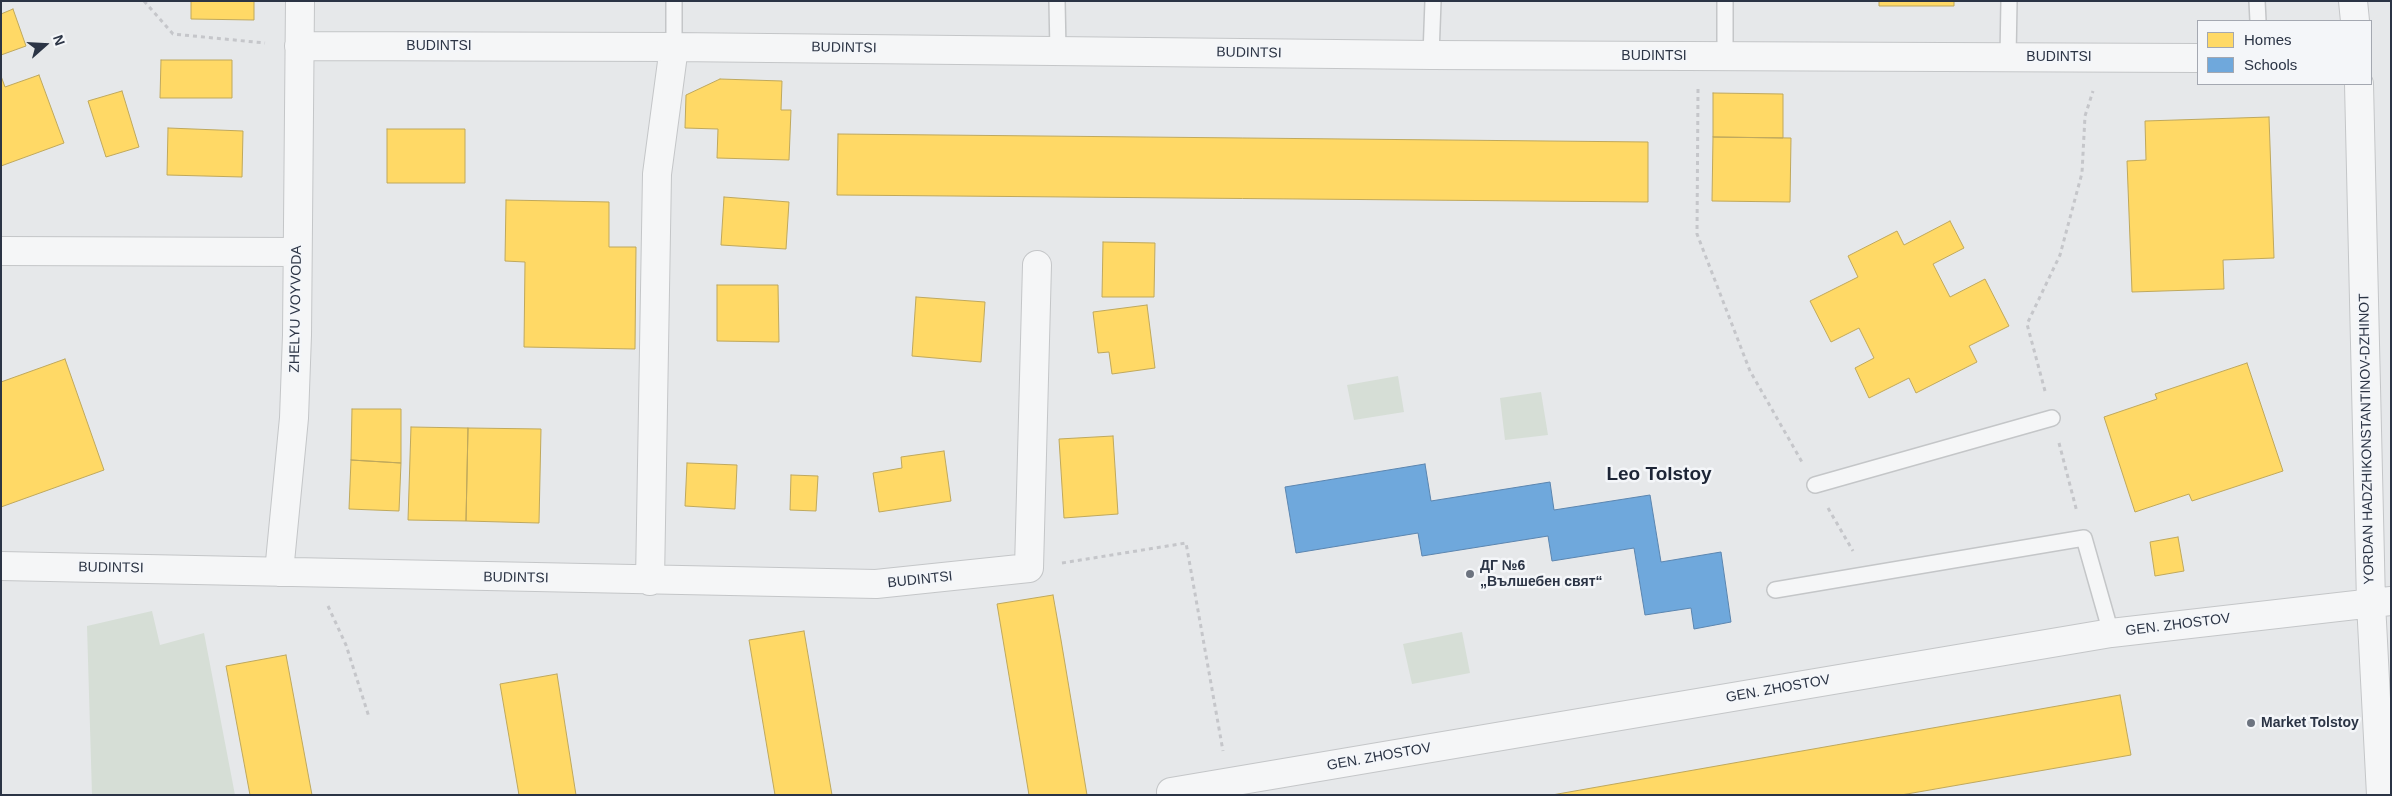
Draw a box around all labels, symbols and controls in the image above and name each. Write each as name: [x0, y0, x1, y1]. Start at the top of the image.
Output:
north arrow: [20, 20, 70, 70]
legend: [2197, 20, 2372, 85]
text: Homes: [2244, 31, 2292, 48]
text: N: [50, 33, 68, 48]
street label: BUDINTSI: [406, 38, 472, 54]
street label: BUDINTSI: [811, 39, 877, 57]
street label: BUDINTSI: [1216, 44, 1282, 62]
street label: BUDINTSI: [1621, 48, 1687, 64]
street label: BUDINTSI: [2026, 49, 2092, 65]
text: Schools: [2244, 56, 2297, 73]
street label: ZHELYU VOYVODA: [286, 245, 306, 373]
street label: YORDAN HADZHIKONSTANTINOV-DZHINOT: [2356, 293, 2378, 585]
district label: Leo Tolstoy: [1606, 464, 1712, 486]
place label: ДГ №6 „Вълшебен свят“: [1480, 558, 1602, 590]
street label: BUDINTSI: [78, 559, 144, 577]
street label: BUDINTSI: [887, 568, 953, 592]
marker: ДГ №6 „Вълшебен свят“: [1464, 568, 1476, 580]
street label: BUDINTSI: [483, 569, 549, 587]
street label: GEN. ZHOSTOV: [2125, 610, 2231, 640]
street label: GEN. ZHOSTOV: [1725, 672, 1831, 706]
place label: Market Tolstoy: [2261, 715, 2359, 731]
marker: Market Tolstoy: [2245, 717, 2257, 729]
street label: GEN. ZHOSTOV: [1326, 740, 1432, 774]

